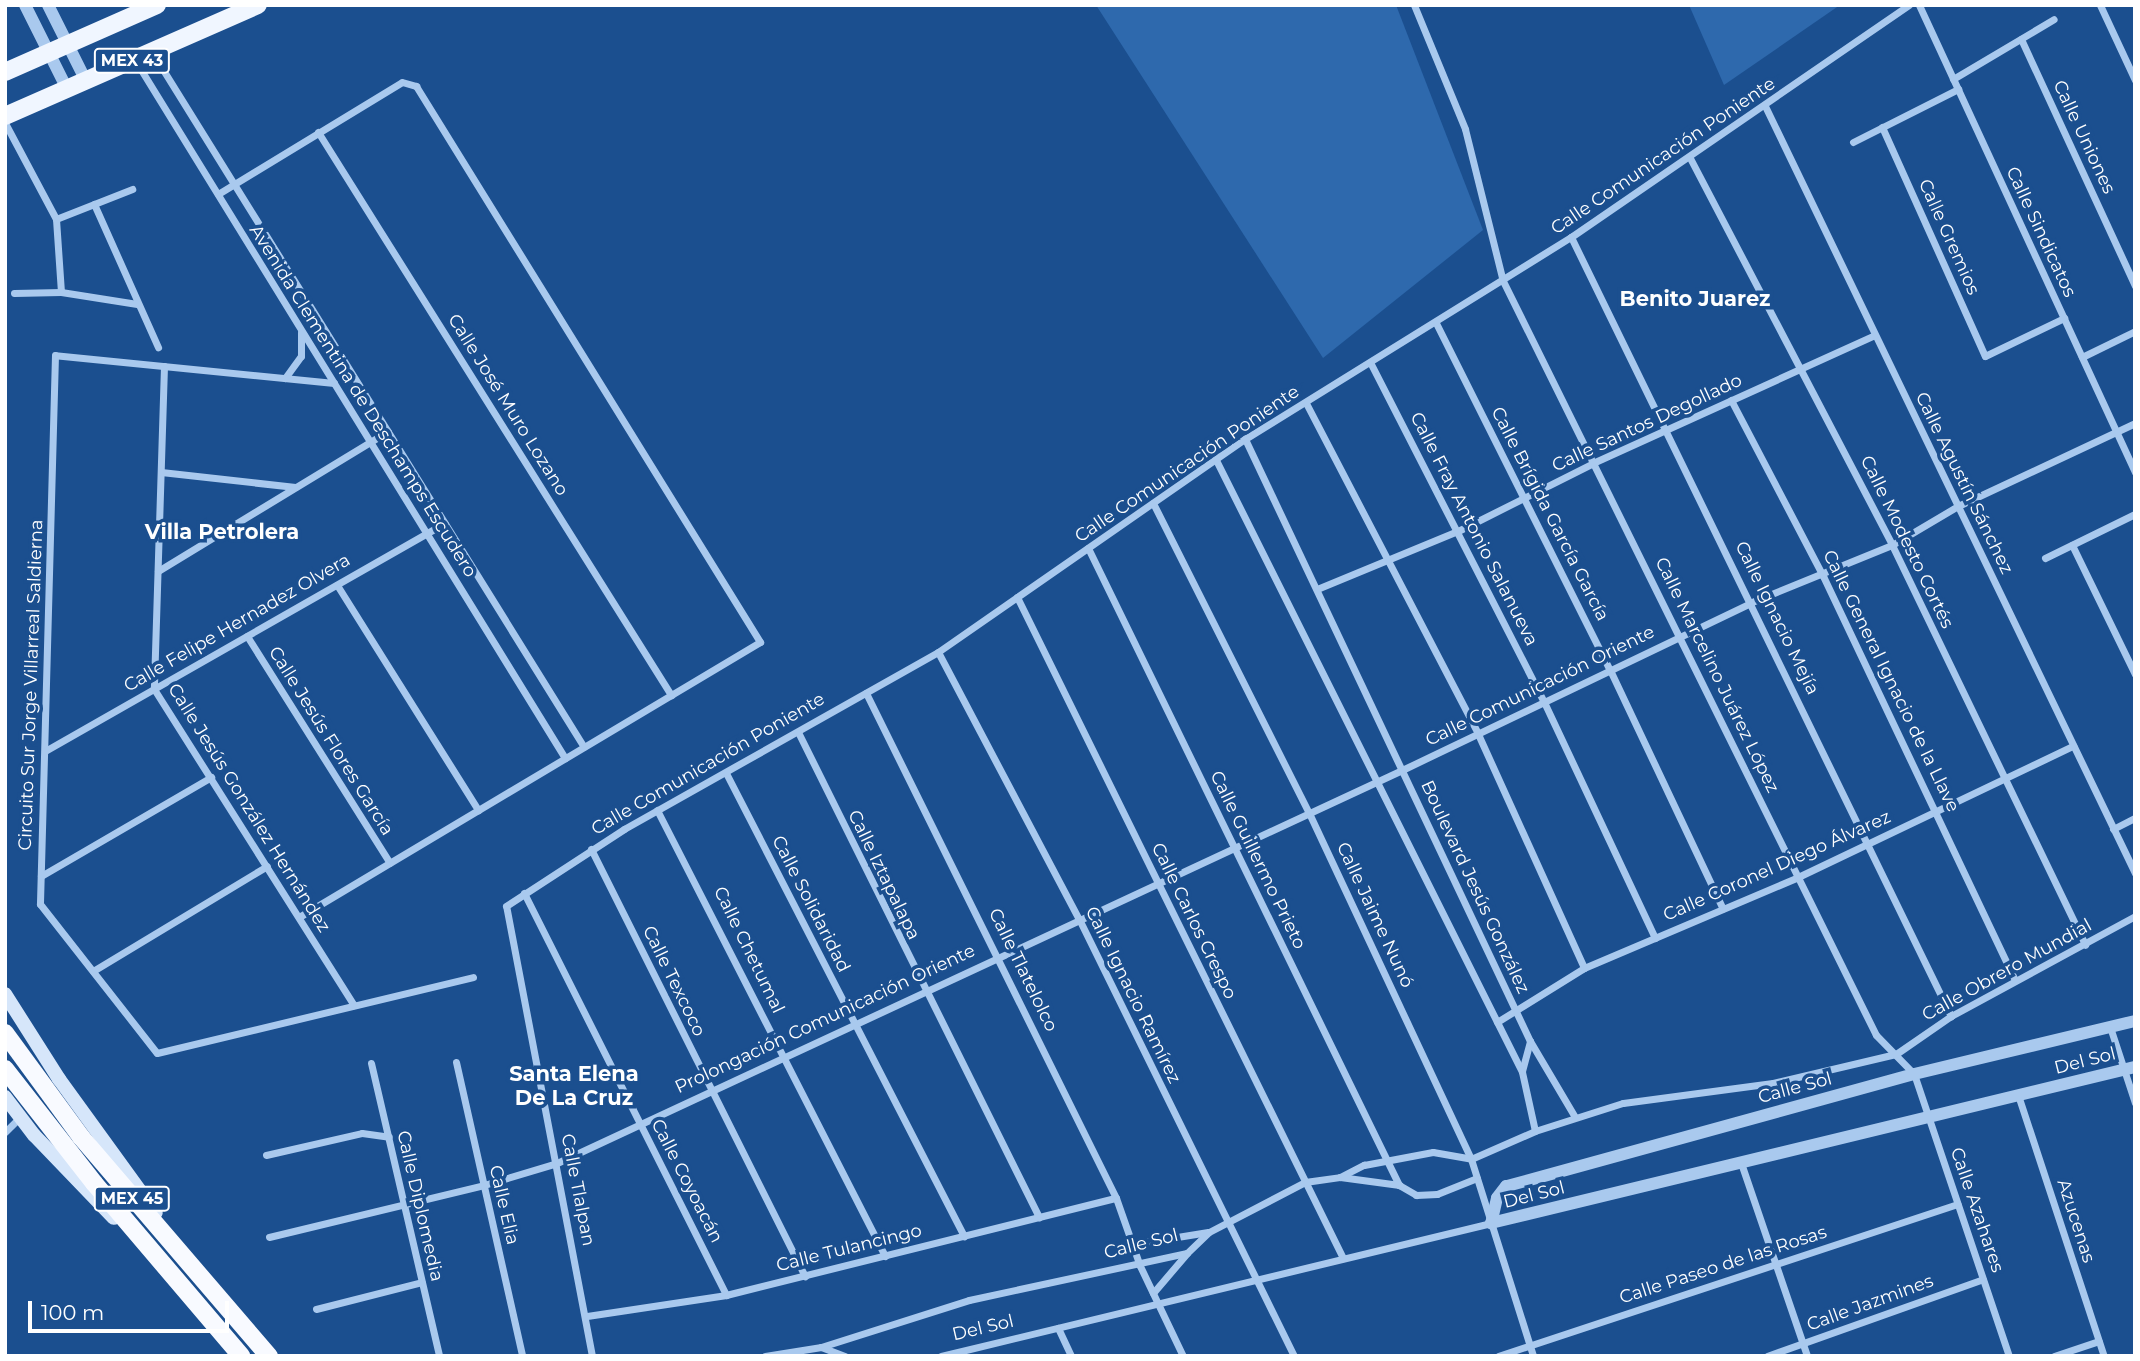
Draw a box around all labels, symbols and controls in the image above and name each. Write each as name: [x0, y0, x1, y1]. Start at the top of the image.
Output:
road number: MEX 43: [94, 48, 170, 74]
street label: Calle Comunicación Poniente: [1547, 73, 1779, 239]
street label: Calle Uniones: [2048, 77, 2120, 197]
street label: Calle Sindicatos: [2001, 163, 2081, 301]
street label: Calle Gremios: [1914, 176, 1984, 298]
street label: Avenida Clementina de Deschamps Escudero: [245, 221, 481, 581]
district label: Benito Juarez: [1620, 286, 1770, 312]
street label: Calle José Muro Lozano: [443, 310, 573, 500]
street label: Calle Santos Degollado: [1549, 369, 1745, 477]
street label: Calle Comunicación Poniente: [1071, 381, 1303, 547]
street label: Calle Agustín Sánchez: [1911, 389, 2017, 577]
street label: Calle Brígida García García: [1486, 403, 1614, 625]
street label: Calle Fray Antonio Salanueva: [1405, 409, 1543, 649]
street label: Calle Modesto Cortés: [1856, 452, 1958, 632]
street label: Circuito Sur Jorge Villarreal Saldierna: [14, 519, 48, 851]
district label: Villa Petrolera: [145, 519, 299, 545]
street label: Calle Ignacio Mejía: [1730, 538, 1824, 698]
street label: Calle General Ignacio de la Llave: [1818, 547, 1964, 815]
street label: Calle Felipe Hernadez Olvera: [120, 549, 354, 697]
street label: Calle Marcelino Juárez López: [1650, 554, 1784, 796]
street label: Calle Comunicación Oriente: [1422, 621, 1658, 751]
street label: Calle Jesús Flores García: [264, 643, 398, 839]
street label: Calle Jesús González Hernández: [163, 680, 335, 936]
street label: Calle Comunicación Poniente: [587, 688, 829, 840]
street label: Calle Guillermo Prieto: [1205, 767, 1311, 953]
street label: Boulevard Jesús González: [1416, 777, 1534, 997]
street label: Calle Coronel Diego Álvarez: [1660, 806, 1894, 926]
street label: Calle Iztapalapa: [843, 807, 925, 943]
street label: Calle Solidaridad: [767, 832, 855, 976]
street label: Calle Carlos Crespo: [1147, 839, 1241, 1003]
street label: Calle Jaime Nunó: [1332, 839, 1418, 991]
street label: Calle Chetumal: [709, 883, 789, 1017]
street label: Calle Ignacio Ramírez: [1081, 903, 1185, 1087]
street label: Calle Tlatelolco: [984, 905, 1062, 1035]
street label: Calle Obrero Mundial: [1918, 914, 2096, 1026]
street label: Calle Texcoco: [638, 922, 710, 1040]
street label: Prolongación Comunicación Oriente: [672, 940, 978, 1098]
street label: Del Sol: [2052, 1043, 2118, 1079]
district label: Santa Elena De La Cruz: [509, 1061, 639, 1111]
street label: Calle Sol: [1756, 1068, 1834, 1108]
street label: Calle Coyoacán: [646, 1115, 728, 1247]
street label: Calle Diplomedia: [392, 1128, 448, 1284]
street label: Calle Tlalpan: [557, 1132, 599, 1248]
street label: Calle Azahares: [1946, 1145, 2008, 1275]
street label: Calle Elia: [484, 1163, 524, 1247]
street label: Azucenas: [2052, 1176, 2100, 1266]
street label: Del Sol: [1501, 1177, 1567, 1213]
road number: MEX 45: [94, 1186, 170, 1212]
street label: Calle Tulancingo: [774, 1220, 924, 1276]
street label: Calle Paseo de las Rosas: [1617, 1221, 1829, 1309]
street label: Calle Sol: [1102, 1224, 1180, 1264]
street label: Calle Jazmines: [1804, 1270, 1936, 1336]
scale bar: [32, 1288, 233, 1332]
text: 100 m: [41, 1300, 104, 1325]
street label: Del Sol: [950, 1310, 1016, 1346]

